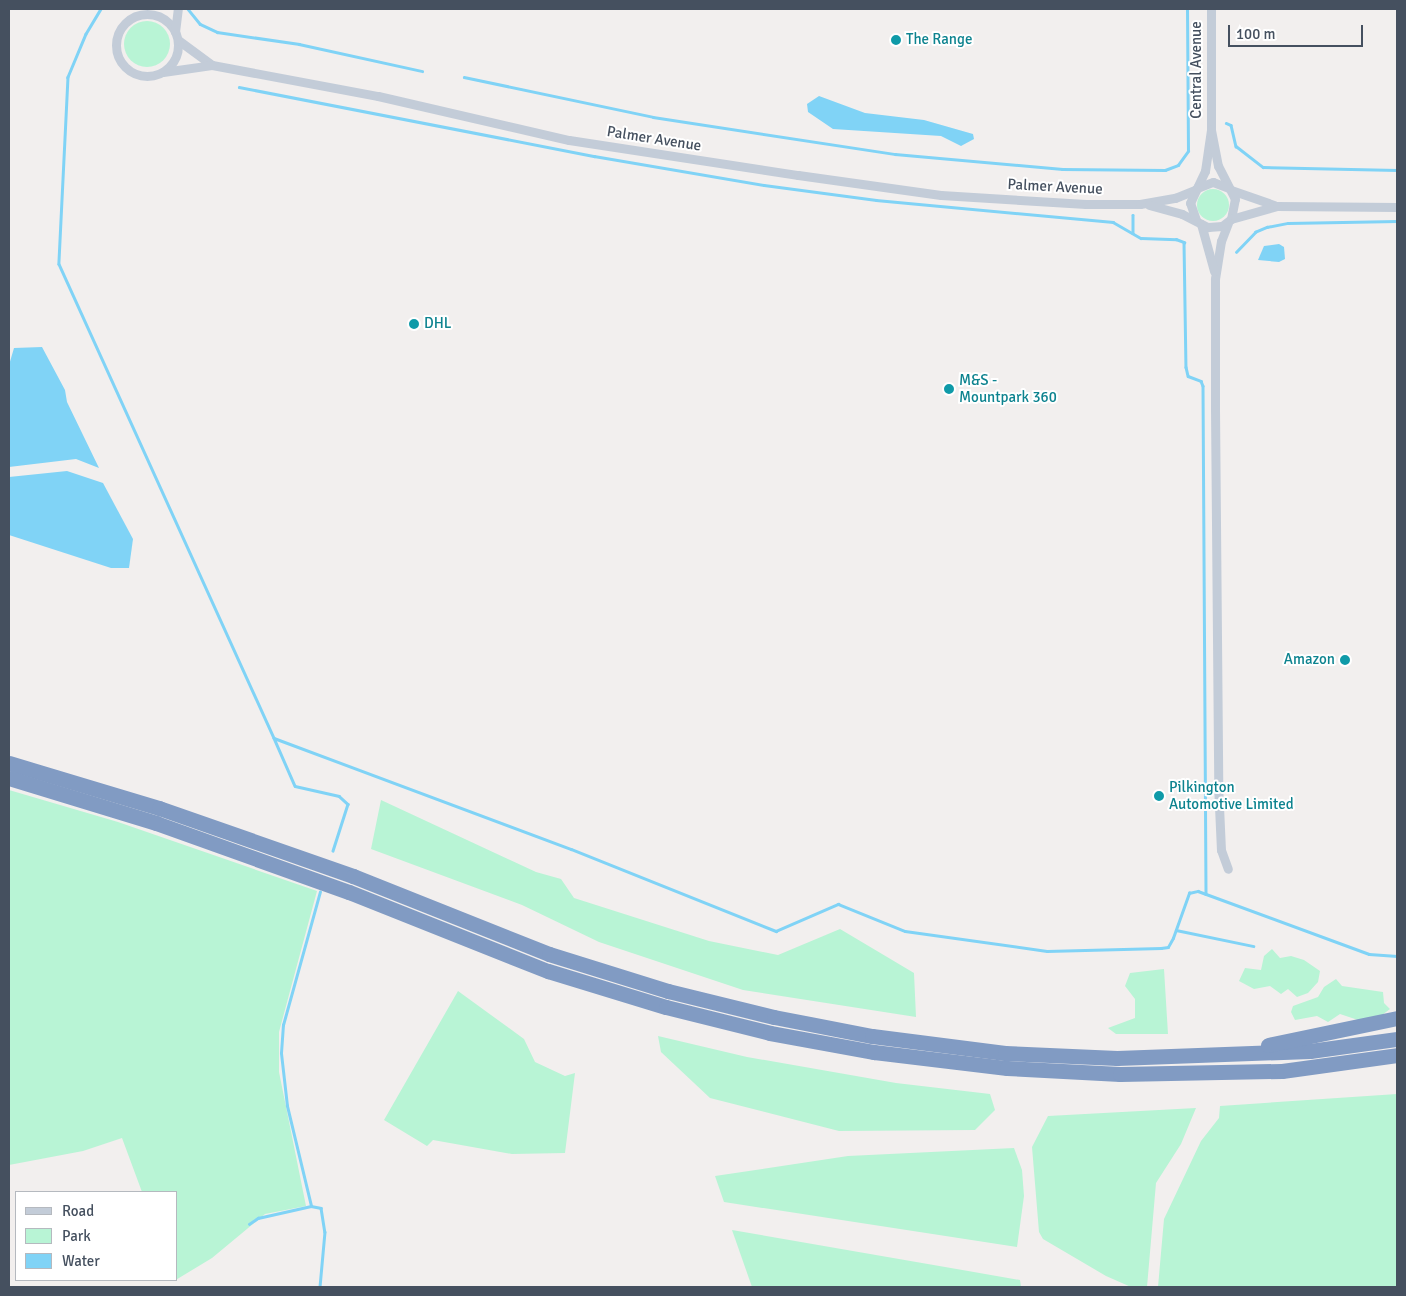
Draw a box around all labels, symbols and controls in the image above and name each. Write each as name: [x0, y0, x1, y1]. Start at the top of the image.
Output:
scale bar: [1231, 15, 1366, 47]
street label: Central Avenue: [1188, 21, 1206, 119]
text: 100 m: [1236, 25, 1276, 43]
place label: The Range: [906, 31, 972, 49]
marker: The Range: [890, 34, 902, 46]
street label: Palmer Avenue: [605, 123, 703, 155]
street label: Palmer Avenue: [1007, 176, 1103, 198]
place label: DHL: [424, 315, 452, 333]
marker: DHL: [408, 318, 420, 330]
place label: M&S - Mountpark 360: [959, 371, 1057, 406]
marker: M&S - Mountpark 360: [943, 383, 955, 395]
place label: Amazon: [1284, 651, 1335, 669]
marker: Amazon: [1339, 654, 1351, 666]
place label: Pilkington Automotive Limited: [1169, 778, 1294, 813]
marker: Pilkington Automotive Limited: [1153, 790, 1165, 802]
legend: [15, 1191, 178, 1281]
text: Road: [62, 1202, 94, 1220]
text: Park: [62, 1227, 91, 1245]
text: Water: [62, 1252, 100, 1270]

